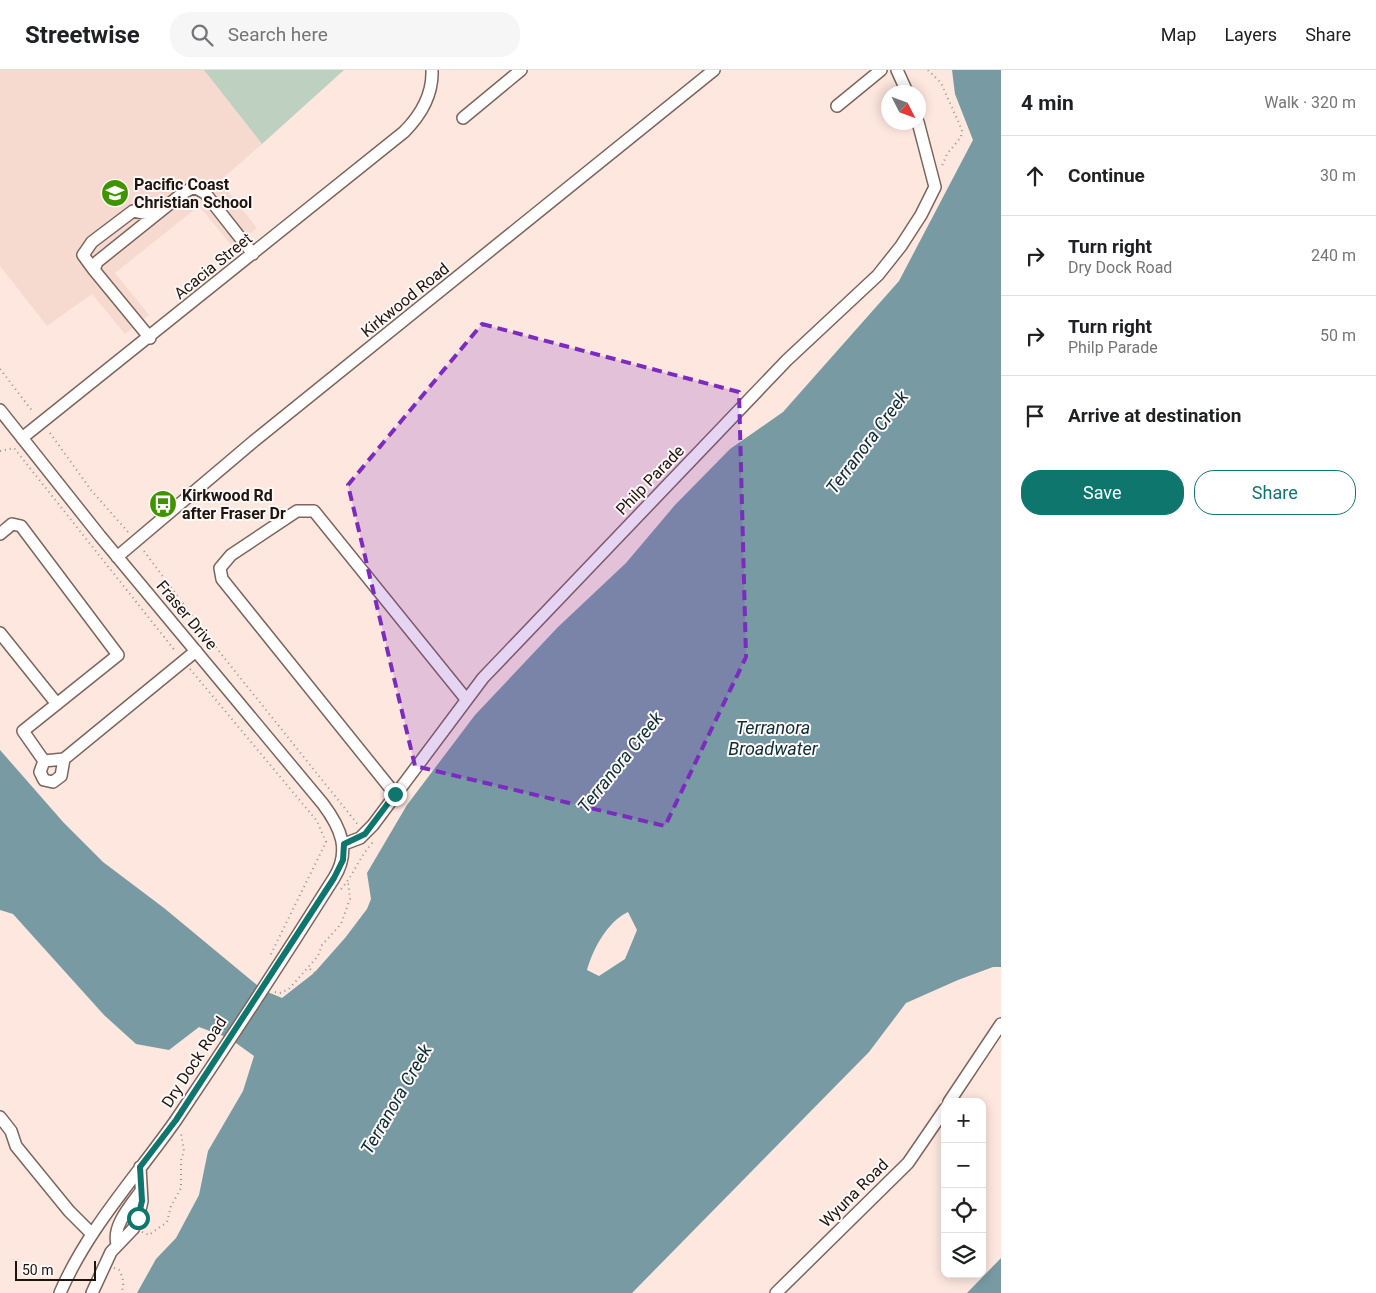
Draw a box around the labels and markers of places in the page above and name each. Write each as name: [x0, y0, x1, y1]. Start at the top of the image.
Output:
place label: Pacific Coast Christian School: [134, 175, 252, 212]
school or university icon: Pacific Coast Christian School: [100, 178, 130, 208]
place label: Kirkwood Rd after Fraser Dr: [182, 486, 286, 523]
bus stop icon: Kirkwood Rd after Fraser Dr: [148, 489, 178, 519]

